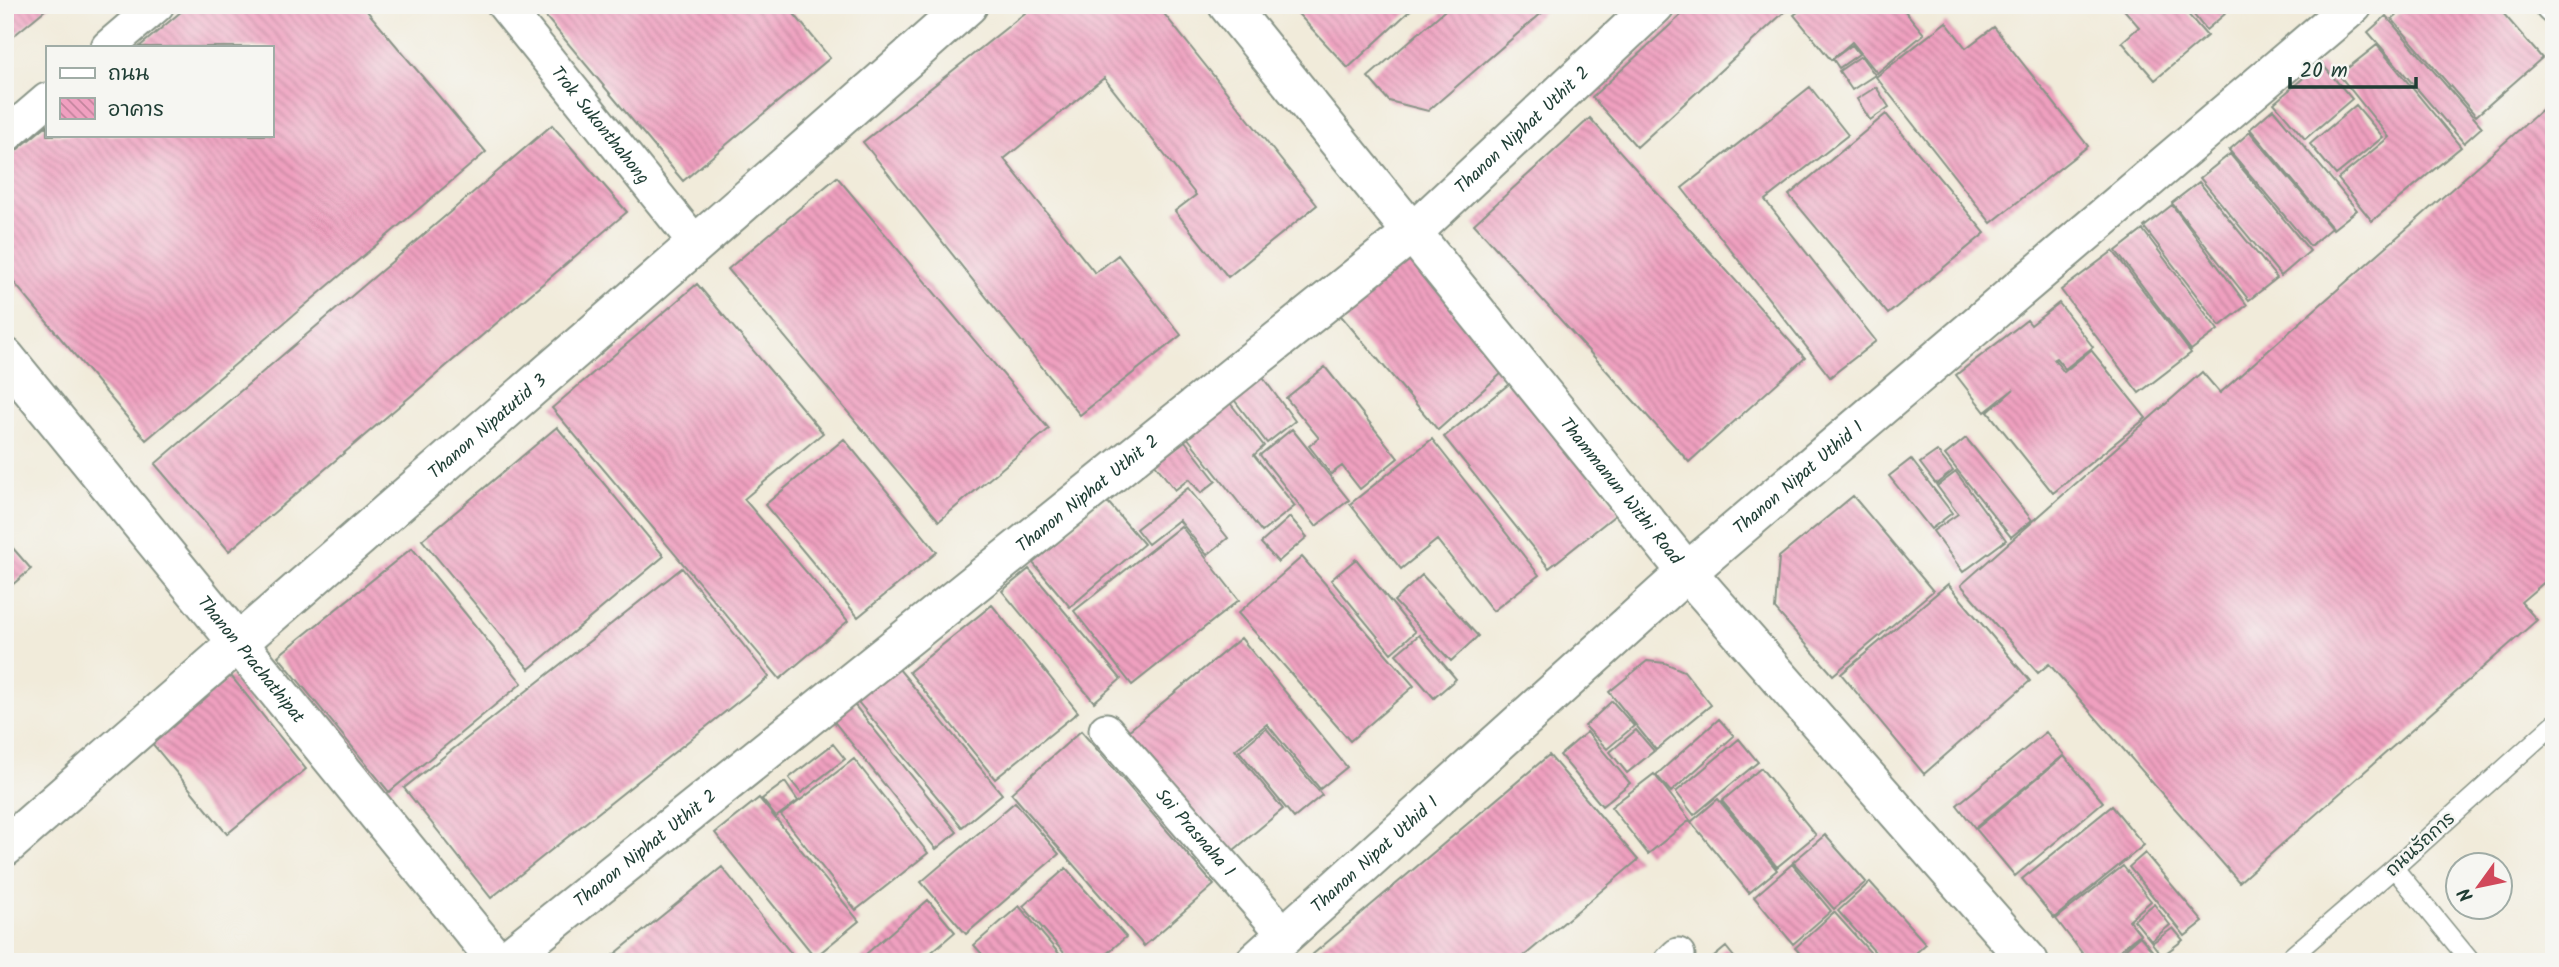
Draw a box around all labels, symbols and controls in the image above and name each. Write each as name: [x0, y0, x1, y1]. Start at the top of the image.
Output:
legend: [46, 46, 273, 136]
scale bar: [2290, 46, 2416, 90]
text: 20 m: [2300, 55, 2348, 88]
text: ถนน: [108, 58, 149, 91]
street label: Trok Sukonthahong: [543, 60, 656, 192]
street label: Thanon Niphat Uthit 2: [1449, 60, 1597, 202]
text: อาคาร: [108, 94, 164, 127]
street label: Thanon Nipatutid 3: [422, 367, 554, 487]
street label: Thammanun Withi Road: [1551, 412, 1689, 573]
street label: Thanon Nipat Uthid 1: [1727, 414, 1871, 543]
street label: Thanon Niphat Uthit 2: [1010, 428, 1166, 561]
street label: Thanon Prachathipat: [189, 590, 312, 731]
street label: Soi Prasnaha 1: [1147, 782, 1241, 884]
street label: Thanon Niphat Uthit 2: [568, 783, 724, 916]
street label: Thanon Nipat Uthid 1: [1305, 790, 1446, 921]
street label: ถนนรัถการ: [2379, 806, 2463, 885]
north arrow: [2444, 852, 2514, 922]
text: N: [2451, 881, 2482, 907]

